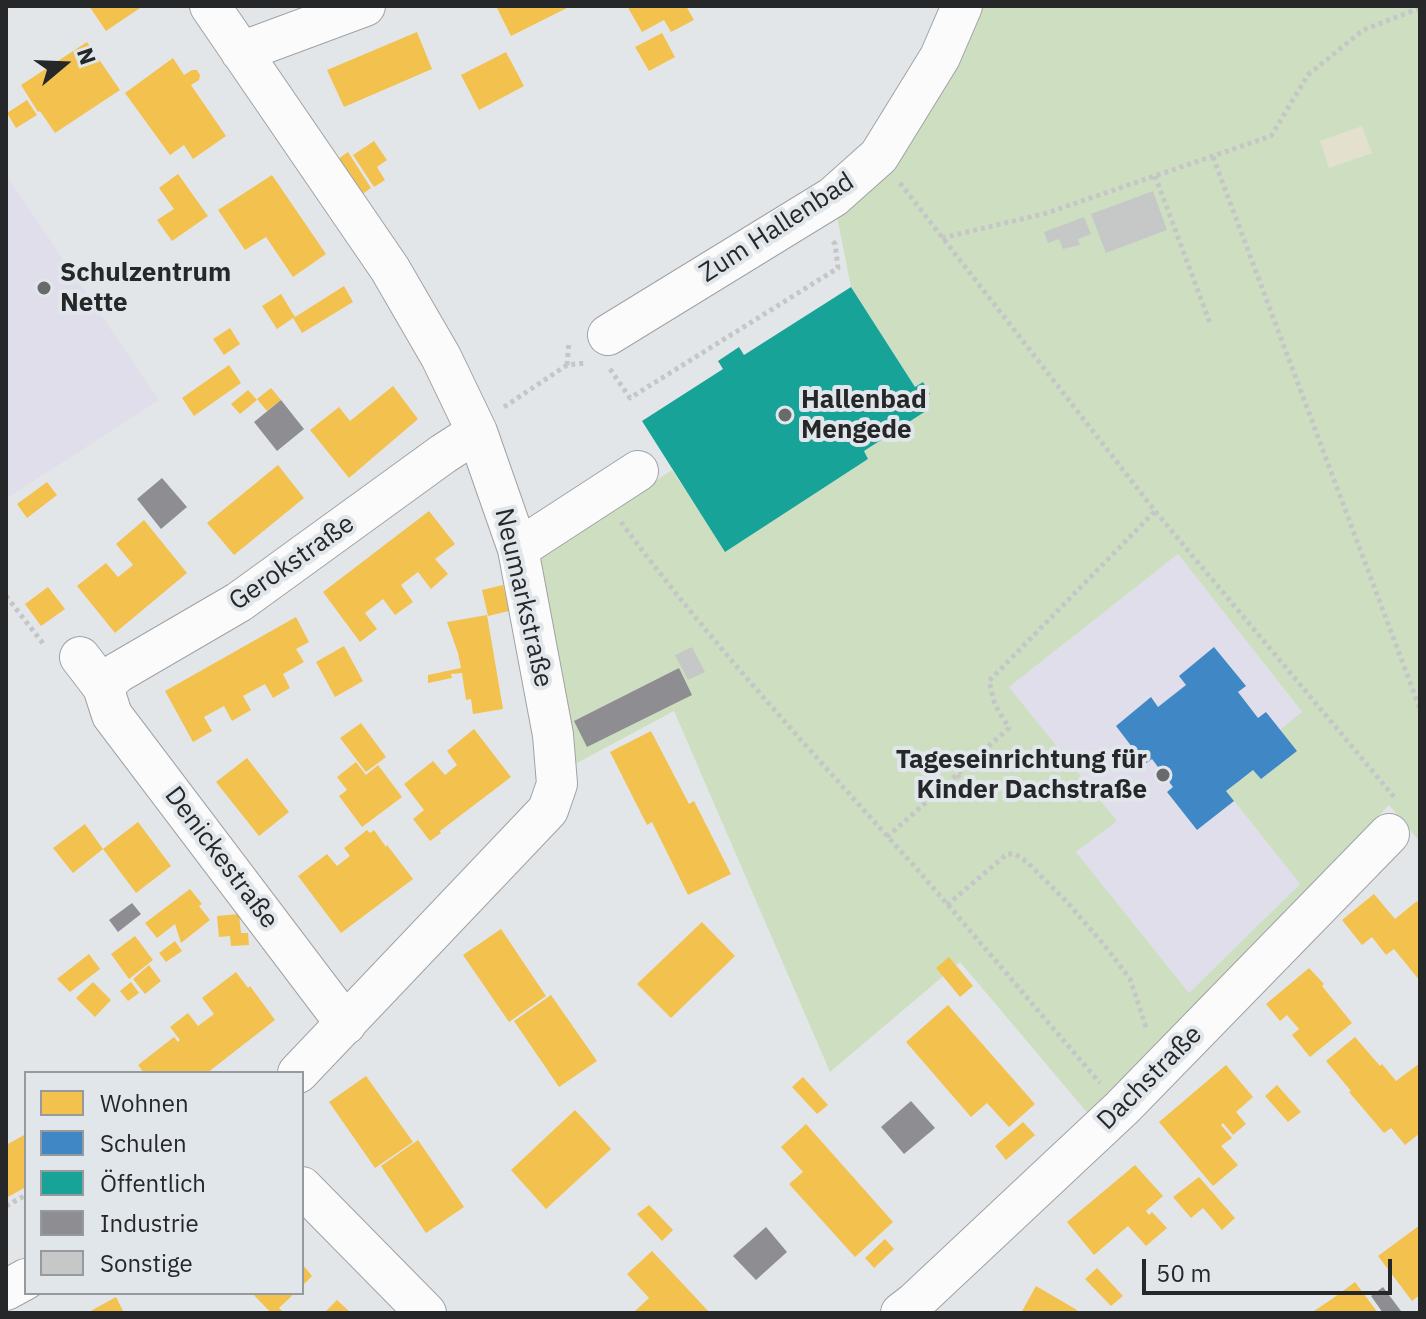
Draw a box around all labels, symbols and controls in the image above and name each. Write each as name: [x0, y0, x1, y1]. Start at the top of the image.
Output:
north arrow: [24, 24, 104, 104]
text: N: [71, 44, 103, 68]
street label: Zum Hallenbad: [694, 166, 860, 290]
place label: Schulzentrum Nette: [60, 257, 231, 318]
marker: Schulzentrum Nette: [35, 279, 53, 297]
place label: Hallenbad Mengede: [801, 384, 927, 446]
marker: Hallenbad Mengede: [776, 406, 794, 424]
street label: Neumarkstraße: [487, 505, 559, 691]
street label: Gerokstraße: [223, 508, 361, 618]
place label: Tageseinrichtung für Kinder Dachstraße: [896, 744, 1147, 806]
marker: Tageseinrichtung für Kinder Dachstraße: [1154, 766, 1172, 784]
street label: Denickestraße: [158, 781, 284, 935]
street label: Dachstraße: [1091, 1019, 1209, 1137]
legend: [24, 1071, 304, 1295]
text: Wohnen: [100, 1087, 189, 1119]
text: Schulen: [100, 1127, 187, 1159]
text: Öffentlich: [100, 1167, 206, 1199]
text: Industrie: [100, 1207, 199, 1239]
scale bar: [1146, 1243, 1396, 1293]
text: Sonstige: [100, 1247, 193, 1279]
text: 50 m: [1156, 1257, 1211, 1289]

